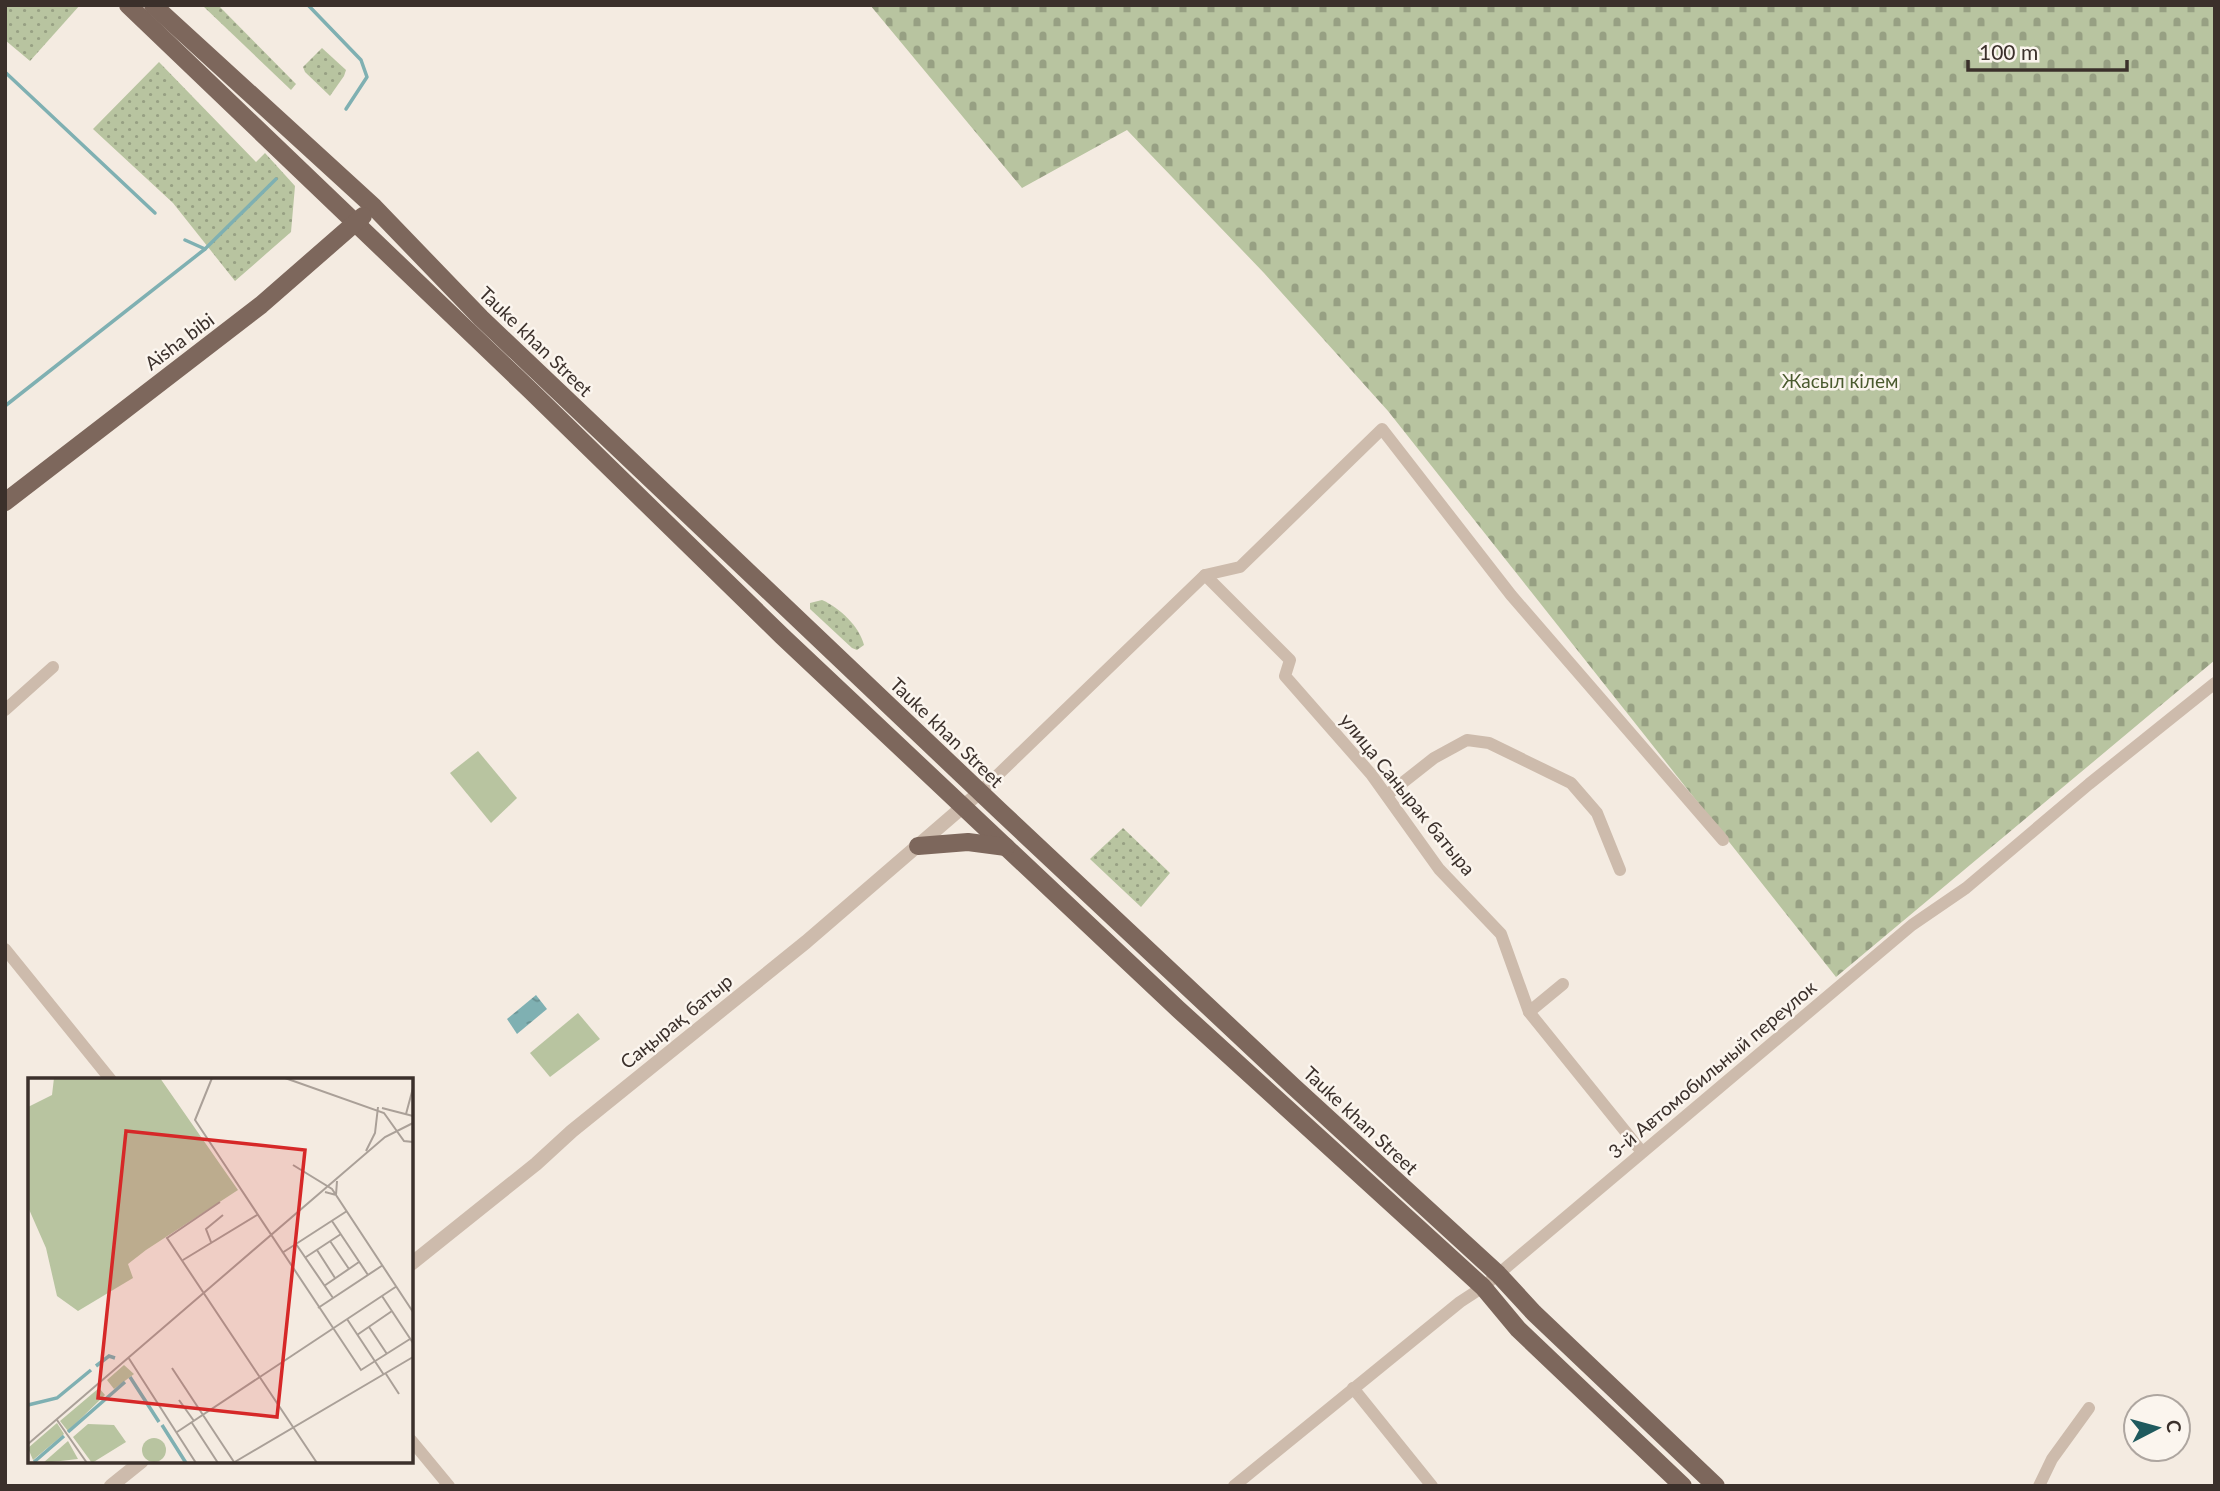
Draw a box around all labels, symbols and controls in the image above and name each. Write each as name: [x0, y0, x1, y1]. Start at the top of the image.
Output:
scale bar: [1968, 28, 2127, 72]
text: 100 m: [1979, 39, 2038, 64]
street label: Tauke khan Street: [475, 281, 597, 401]
street label: Aisha bibi: [140, 307, 218, 375]
park label: Жасыл кілем: [1782, 369, 1898, 392]
street label: Tauke khan Street: [886, 672, 1008, 792]
street label: улица Санырак батыра: [1336, 708, 1480, 880]
street label: Саңырақ батыр: [615, 969, 737, 1073]
street label: 3-й Автомобильный переулок: [1603, 975, 1821, 1163]
street label: Tauke khan Street: [1299, 1061, 1423, 1179]
inset map: [28, 1078, 413, 1463]
north arrow: [2122, 1393, 2192, 1463]
text: С: [2162, 1419, 2187, 1434]

